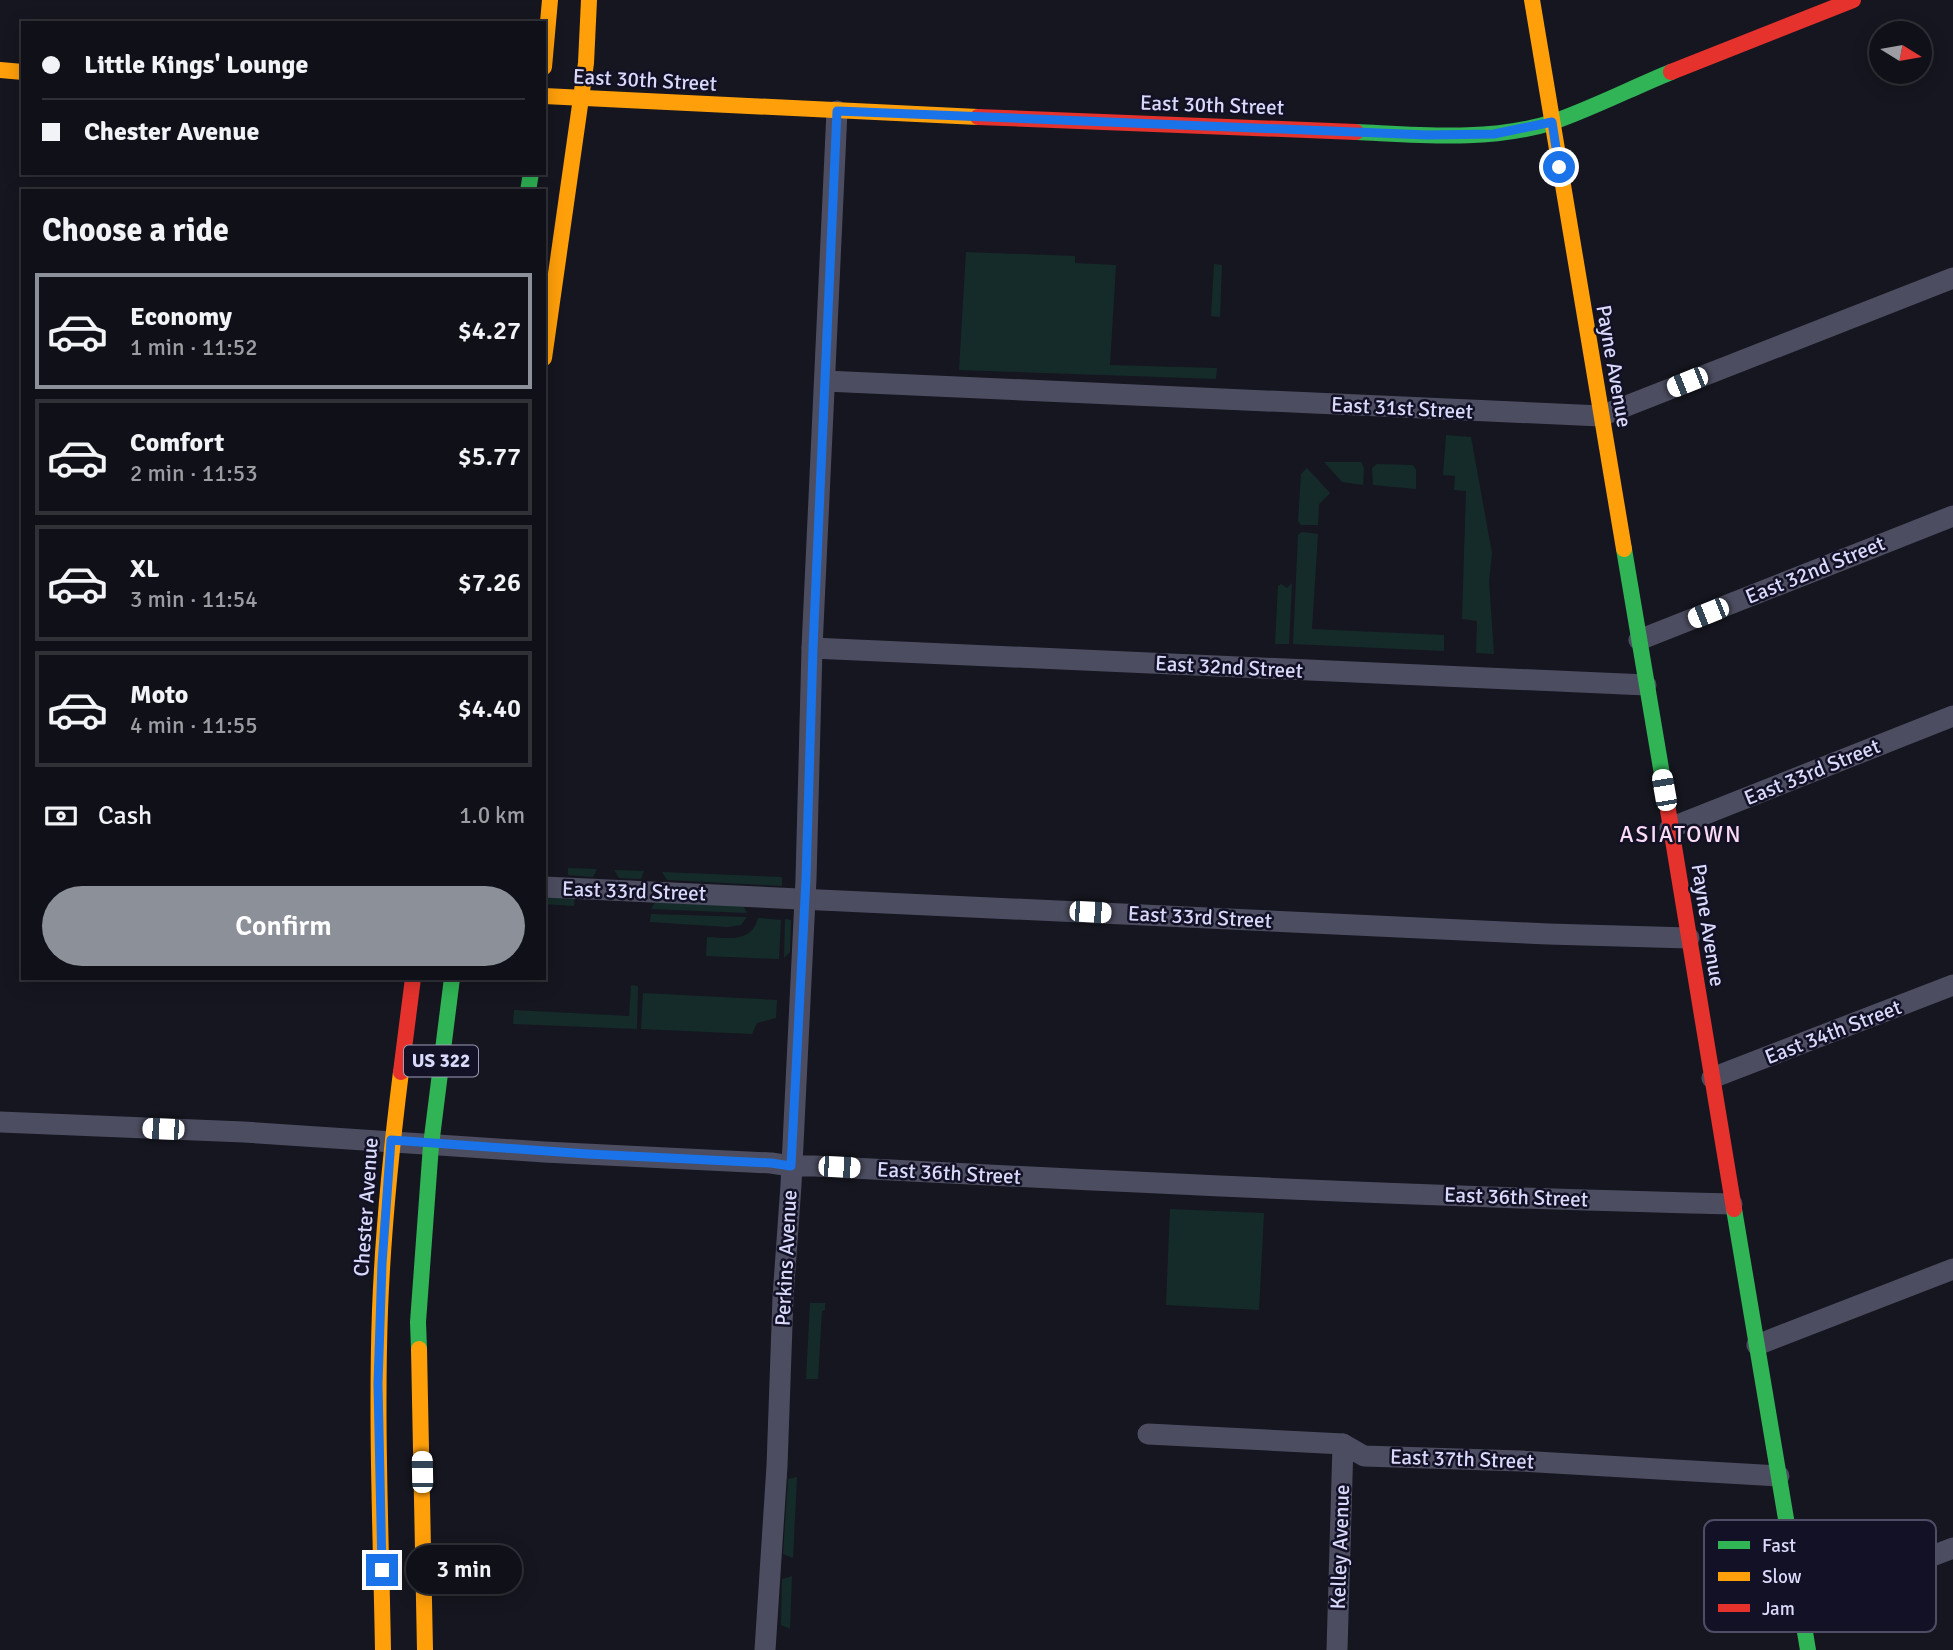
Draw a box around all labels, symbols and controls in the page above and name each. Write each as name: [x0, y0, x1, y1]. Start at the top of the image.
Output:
north arrow: [1869, 21, 1932, 84]
map controls: [1869, 21, 1932, 84]
text: Little Kings' Lounge: [84, 49, 308, 81]
street label: East 30th Street: [572, 63, 718, 97]
street label: East 30th Street: [1139, 89, 1285, 121]
text: Chester Avenue: [84, 116, 259, 148]
route start: [1543, 151, 1575, 183]
text: Choose a ride: [42, 211, 229, 250]
icon: car: [46, 300, 109, 363]
text: Economy: [130, 301, 232, 333]
street label: Payne Avenue: [1590, 303, 1638, 429]
text: $4.27: [458, 315, 521, 347]
text: 1 min · 11:52: [130, 333, 258, 362]
car: [1664, 364, 1711, 400]
street label: East 31st Street: [1330, 391, 1474, 425]
icon: car: [46, 426, 109, 489]
text: Comfort: [130, 427, 224, 459]
text: $5.77: [458, 441, 521, 473]
text: 2 min · 11:53: [130, 459, 258, 488]
street label: East 32nd Street: [1741, 530, 1889, 610]
icon: car: [46, 552, 109, 615]
text: XL: [130, 553, 160, 585]
text: $7.26: [458, 567, 521, 599]
text: 3 min · 11:54: [130, 585, 258, 614]
car: [1685, 595, 1732, 631]
street label: East 32nd Street: [1154, 650, 1304, 684]
icon: car: [46, 678, 109, 741]
text: Moto: [130, 679, 188, 711]
text: $4.40: [458, 693, 521, 725]
text: 4 min · 11:55: [130, 711, 258, 740]
street label: East 33rd Street: [1740, 733, 1884, 811]
car: [1651, 767, 1678, 813]
icon: cash: [42, 797, 80, 835]
text: Cash: [98, 800, 152, 832]
text: 1.0 km: [459, 801, 525, 830]
district label: ASIATOWN: [1619, 820, 1743, 849]
street label: Payne Avenue: [1685, 862, 1731, 988]
street label: East 33rd Street: [561, 875, 707, 907]
button: Confirm: [42, 886, 525, 966]
car: [1069, 900, 1112, 924]
street label: East 33rd Street: [1127, 900, 1273, 934]
street label: East 34th Street: [1761, 994, 1905, 1070]
road number: US 322: [404, 1046, 478, 1077]
car: [142, 1118, 185, 1140]
street label: Chester Avenue: [348, 1137, 384, 1277]
car: [818, 1155, 861, 1179]
street label: East 36th Street: [876, 1156, 1022, 1190]
street label: East 36th Street: [1443, 1181, 1589, 1213]
street label: Perkins Avenue: [769, 1189, 803, 1327]
street label: East 37th Street: [1389, 1443, 1535, 1475]
car: [412, 1451, 433, 1493]
street label: Kelley Avenue: [1325, 1484, 1355, 1610]
legend: [1704, 1520, 1936, 1632]
text: Fast: [1762, 1534, 1796, 1558]
callout: 3 min: [406, 1546, 522, 1594]
route end: [366, 1554, 398, 1586]
text: 3 min: [436, 1555, 492, 1584]
text: Slow: [1762, 1565, 1802, 1589]
text: Jam: [1762, 1597, 1795, 1621]

